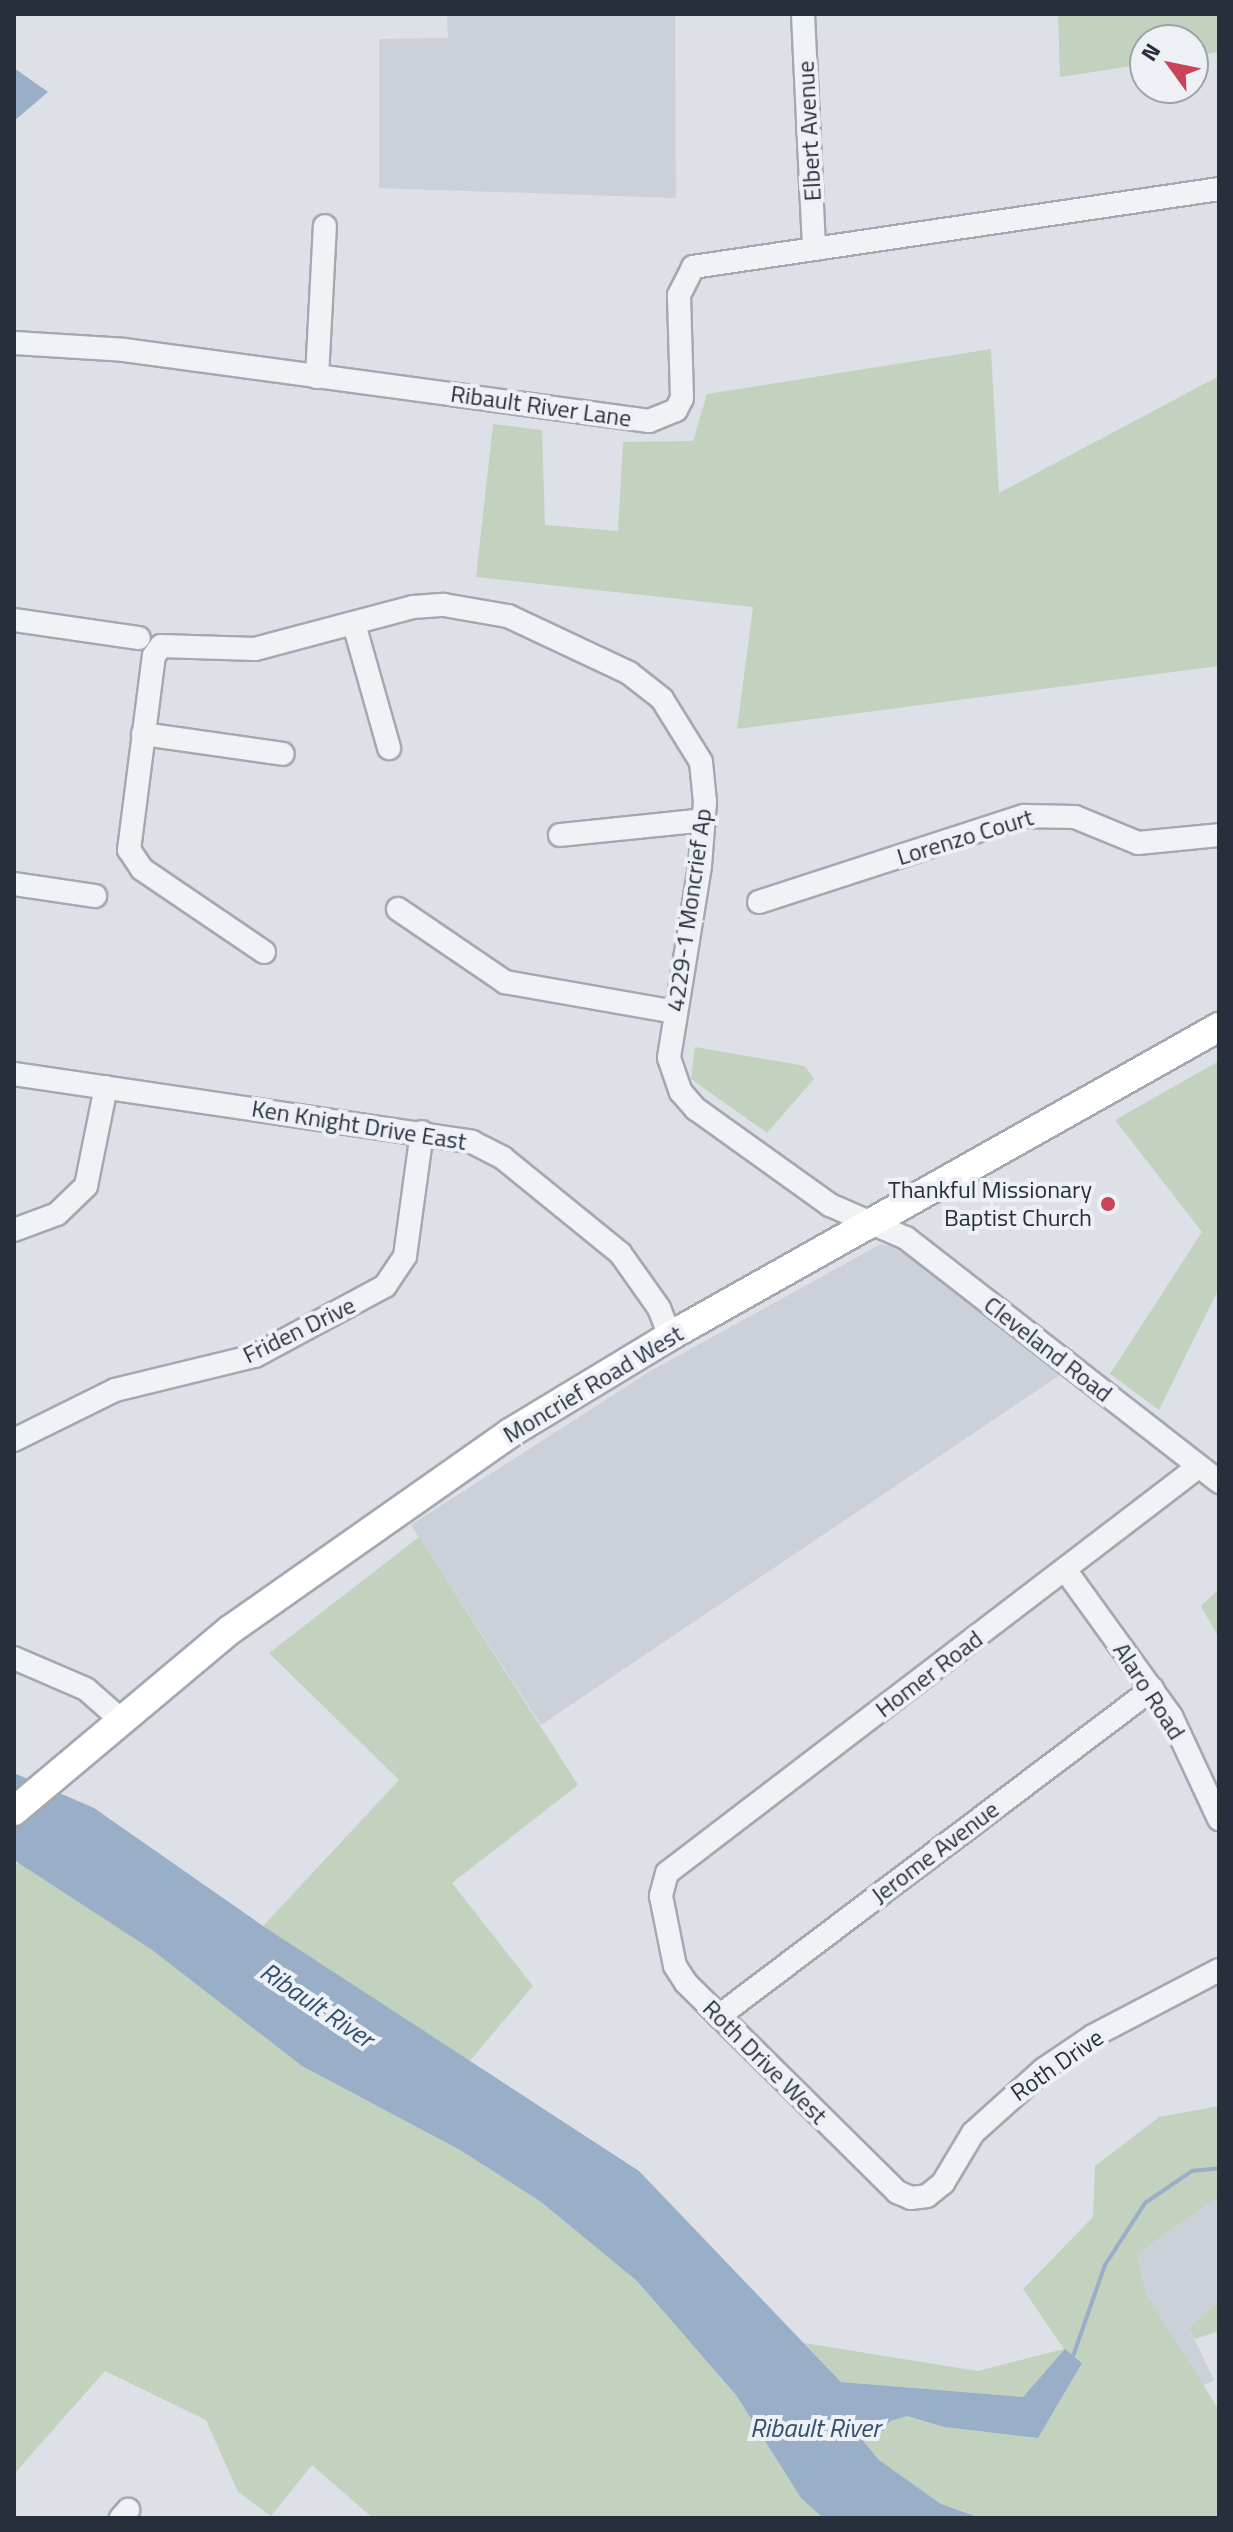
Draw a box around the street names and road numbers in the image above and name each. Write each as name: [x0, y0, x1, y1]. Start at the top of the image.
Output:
street label: Elbert Avenue: [791, 60, 827, 202]
street label: Ribault River Lane: [449, 379, 633, 433]
street label: Lorenzo Court: [893, 803, 1037, 871]
street label: 4229-1 Moncrief Ap: [660, 807, 718, 1013]
street label: Ken Knight Drive East: [250, 1094, 468, 1156]
street label: Cleveland Road: [978, 1290, 1118, 1408]
street label: Friden Drive: [238, 1291, 360, 1369]
street label: Moncrief Road West: [498, 1319, 688, 1449]
street label: Homer Road: [870, 1624, 988, 1724]
street label: Alaro Road: [1107, 1637, 1191, 1745]
street label: Jerome Avenue: [866, 1795, 1004, 1909]
street label: Roth Drive West: [697, 1994, 833, 2130]
street label: Roth Drive: [1005, 2023, 1109, 2107]

